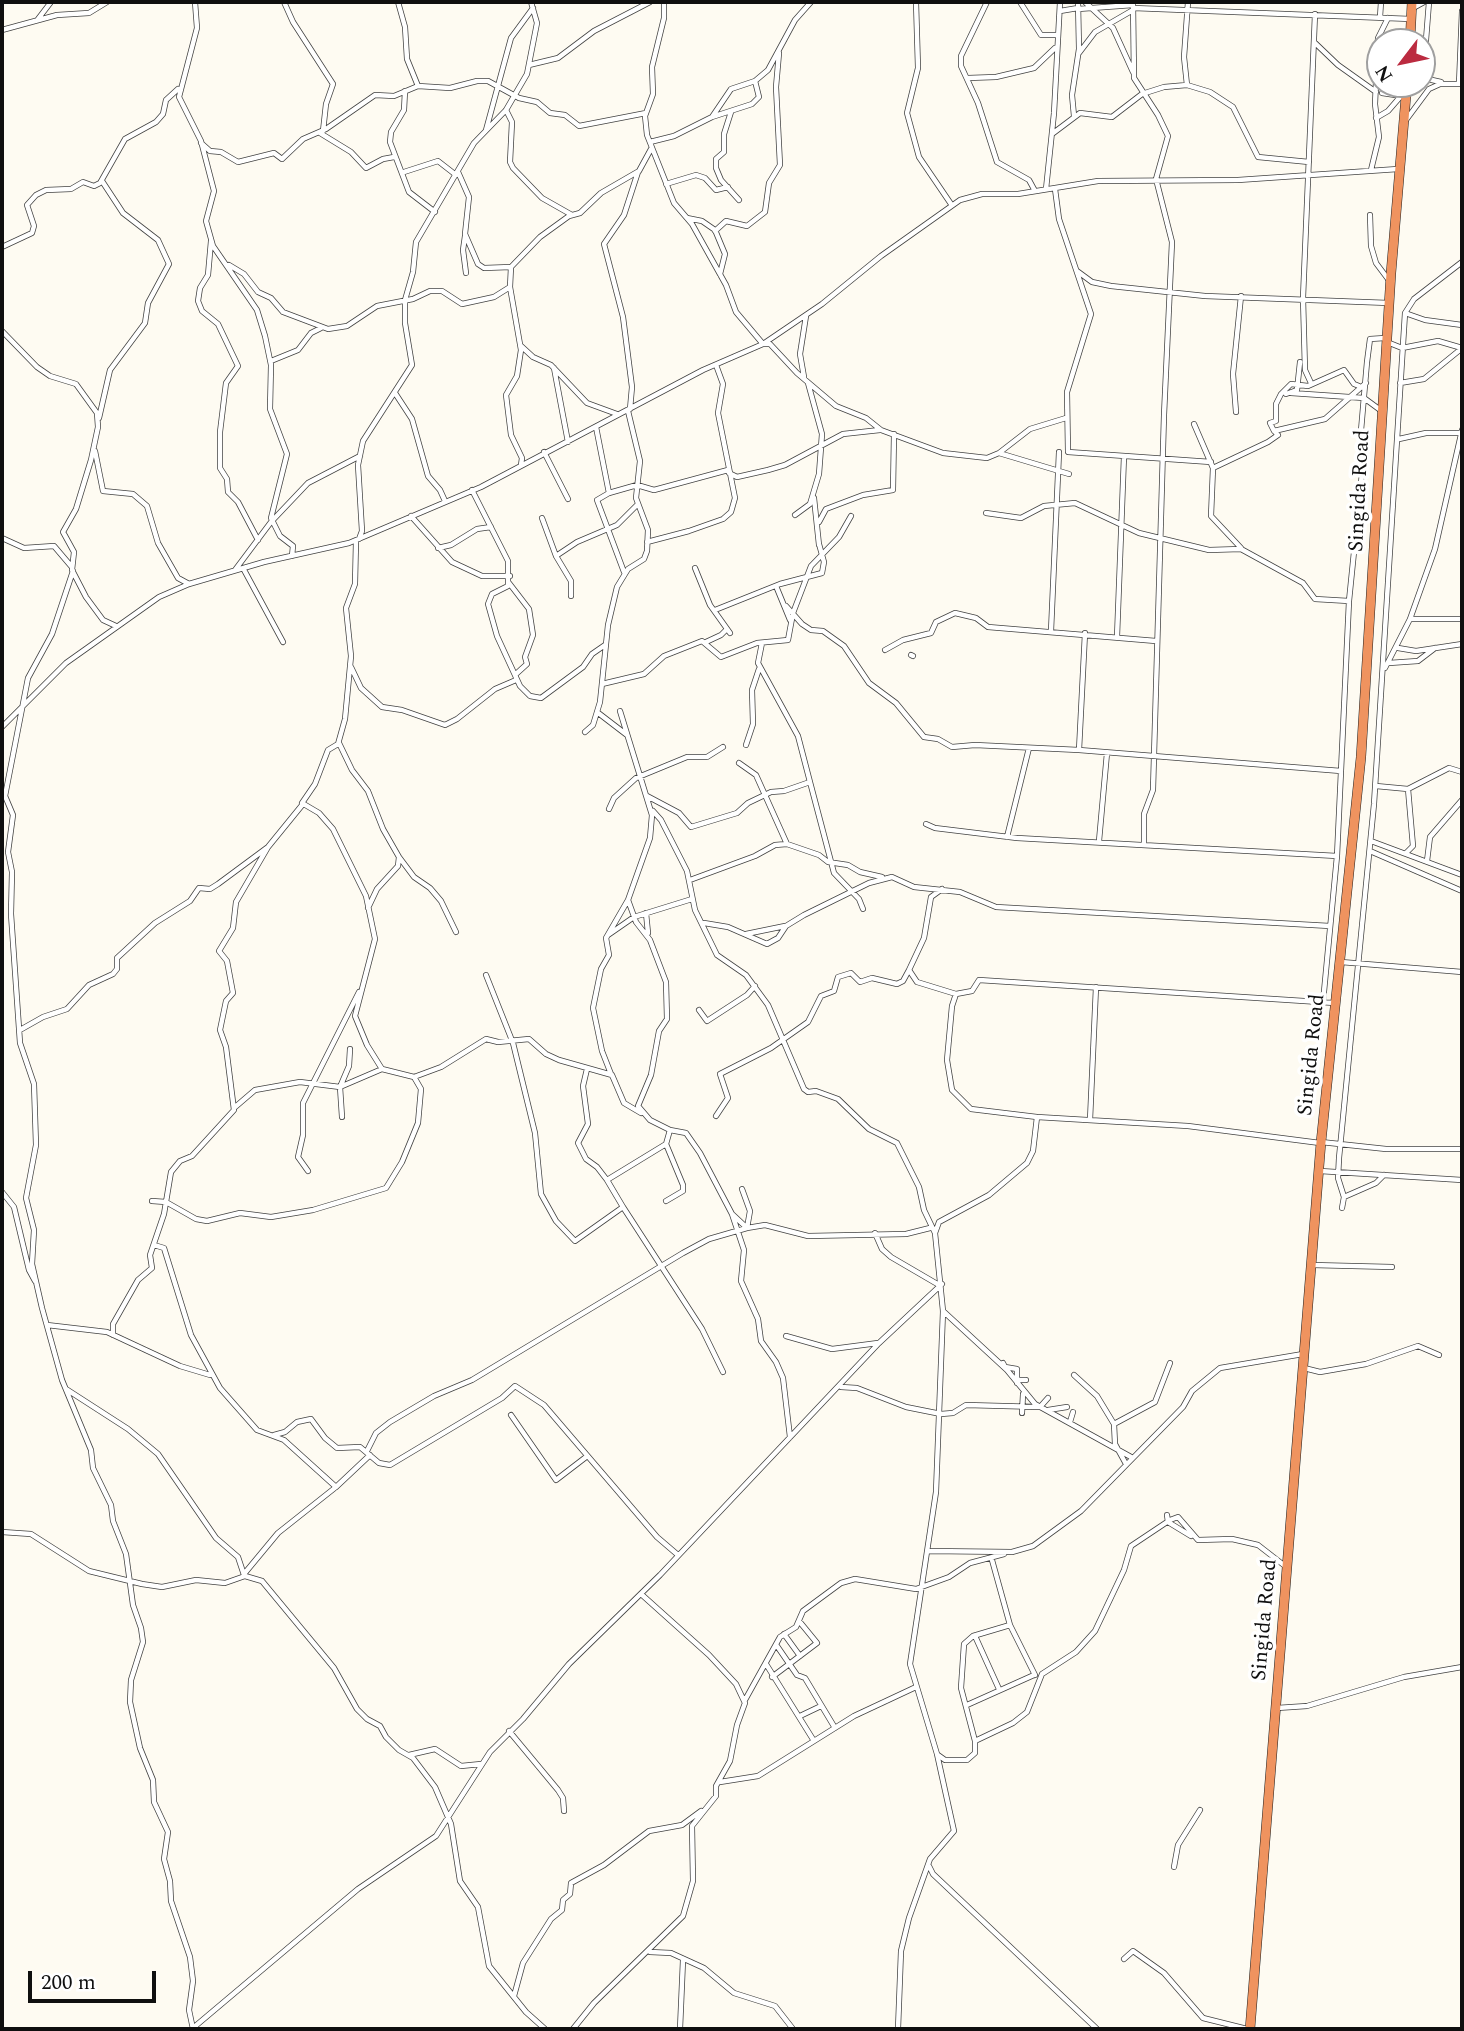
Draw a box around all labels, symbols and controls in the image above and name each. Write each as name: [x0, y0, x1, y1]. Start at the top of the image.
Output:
north arrow: [1366, 28, 1436, 98]
text: N: [1368, 59, 1401, 88]
street label: Singida Road: [1345, 429, 1377, 553]
street label: Singida Road: [1294, 993, 1332, 1117]
street label: Singida Road: [1248, 1558, 1284, 1682]
scale bar: [32, 1958, 159, 2002]
text: 200 m: [41, 1967, 96, 1999]

